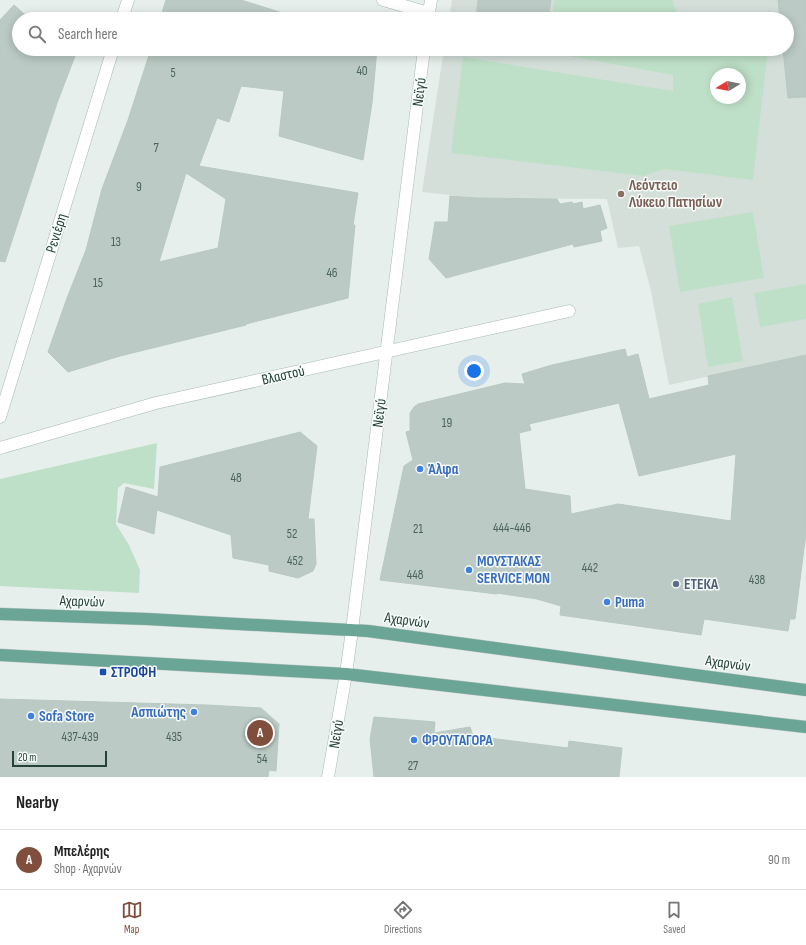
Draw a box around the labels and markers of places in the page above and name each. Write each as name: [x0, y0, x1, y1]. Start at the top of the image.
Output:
place label: Λεόντειο Λύκειο Πατησίων: [628, 176, 723, 212]
marker: Λεόντειο Λύκειο Πατησίων: [616, 189, 626, 199]
place label: Άλφα: [428, 460, 459, 479]
marker: Άλφα: [415, 464, 425, 474]
place label: ΜΟΥΣΤΑΚΑΣ SERVICE ΜΟΝ: [477, 552, 550, 588]
marker: ΜΟΥΣΤΑΚΑΣ SERVICE ΜΟΝ: [464, 565, 474, 575]
place label: ΕΤΕΚΑ: [684, 575, 719, 594]
marker: ΕΤΕΚΑ: [671, 579, 681, 589]
place label: Puma: [615, 593, 644, 612]
marker: Puma: [602, 597, 612, 607]
place label: ΣΤΡΟΦΗ: [111, 663, 156, 682]
marker: ΣΤΡΟΦΗ: [98, 667, 108, 677]
place label: Ασπιώτης: [130, 703, 186, 722]
place label: Sofa Store: [39, 707, 94, 726]
marker: Ασπιώτης: [189, 707, 199, 717]
marker: Sofa Store: [26, 711, 36, 721]
pin: A: [247, 718, 273, 748]
place label: ΦΡΟΥΤΑΓΟΡΑ: [422, 731, 494, 750]
marker: ΦΡΟΥΤΑΓΟΡΑ: [409, 735, 419, 745]

